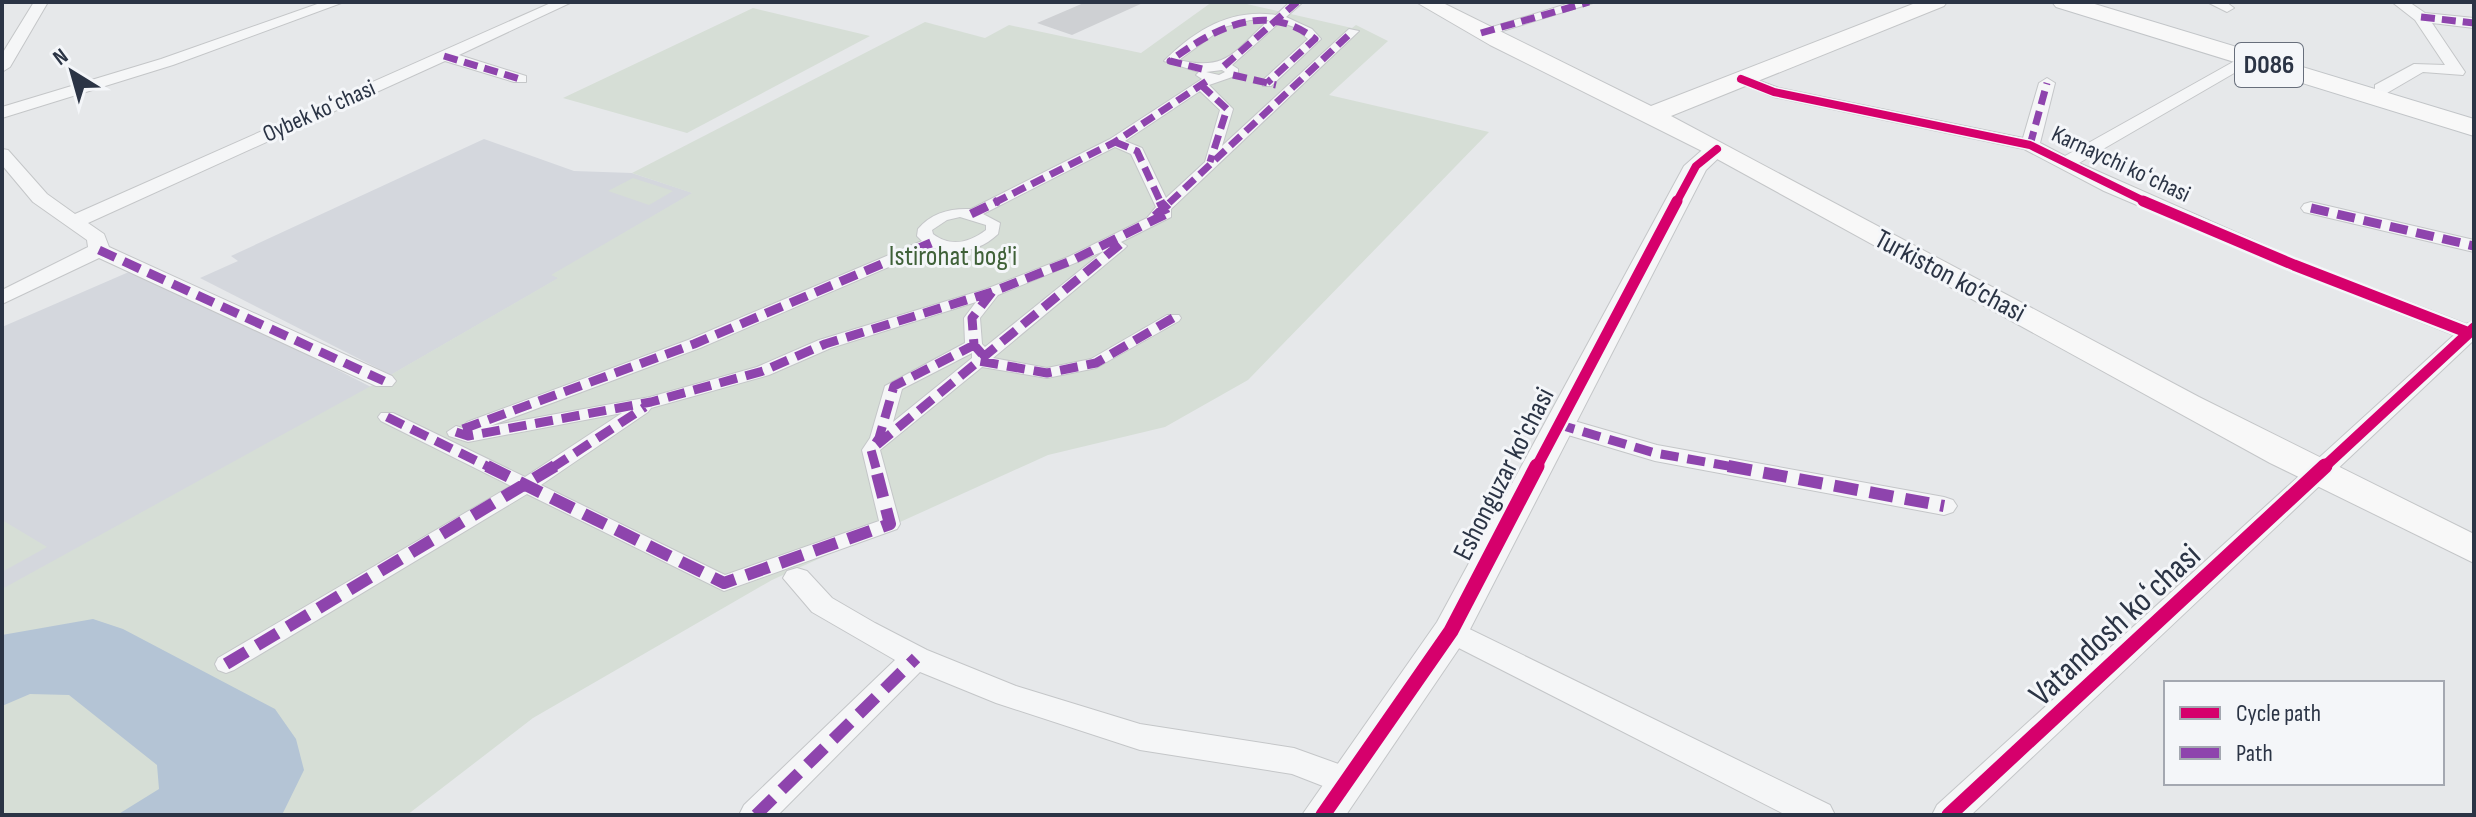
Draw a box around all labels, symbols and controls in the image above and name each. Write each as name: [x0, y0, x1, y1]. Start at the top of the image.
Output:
north arrow: [32, 32, 112, 112]
text: N: [48, 43, 74, 72]
road number: D086: [2235, 43, 2303, 87]
street label: Oybek koʻchasi: [258, 73, 380, 149]
street label: Karnaychi koʻchasi: [2047, 119, 2195, 209]
street label: Turkiston ko’chasi: [1869, 222, 2031, 330]
park label: Istirohat bog'i: [889, 240, 1017, 273]
street label: Eshonguzar ko'chasi: [1446, 382, 1562, 566]
street label: Vatandosh koʻchasi: [2021, 535, 2209, 715]
legend: [2164, 681, 2444, 785]
text: Cycle path: [2236, 699, 2321, 728]
text: Path: [2236, 739, 2273, 768]

